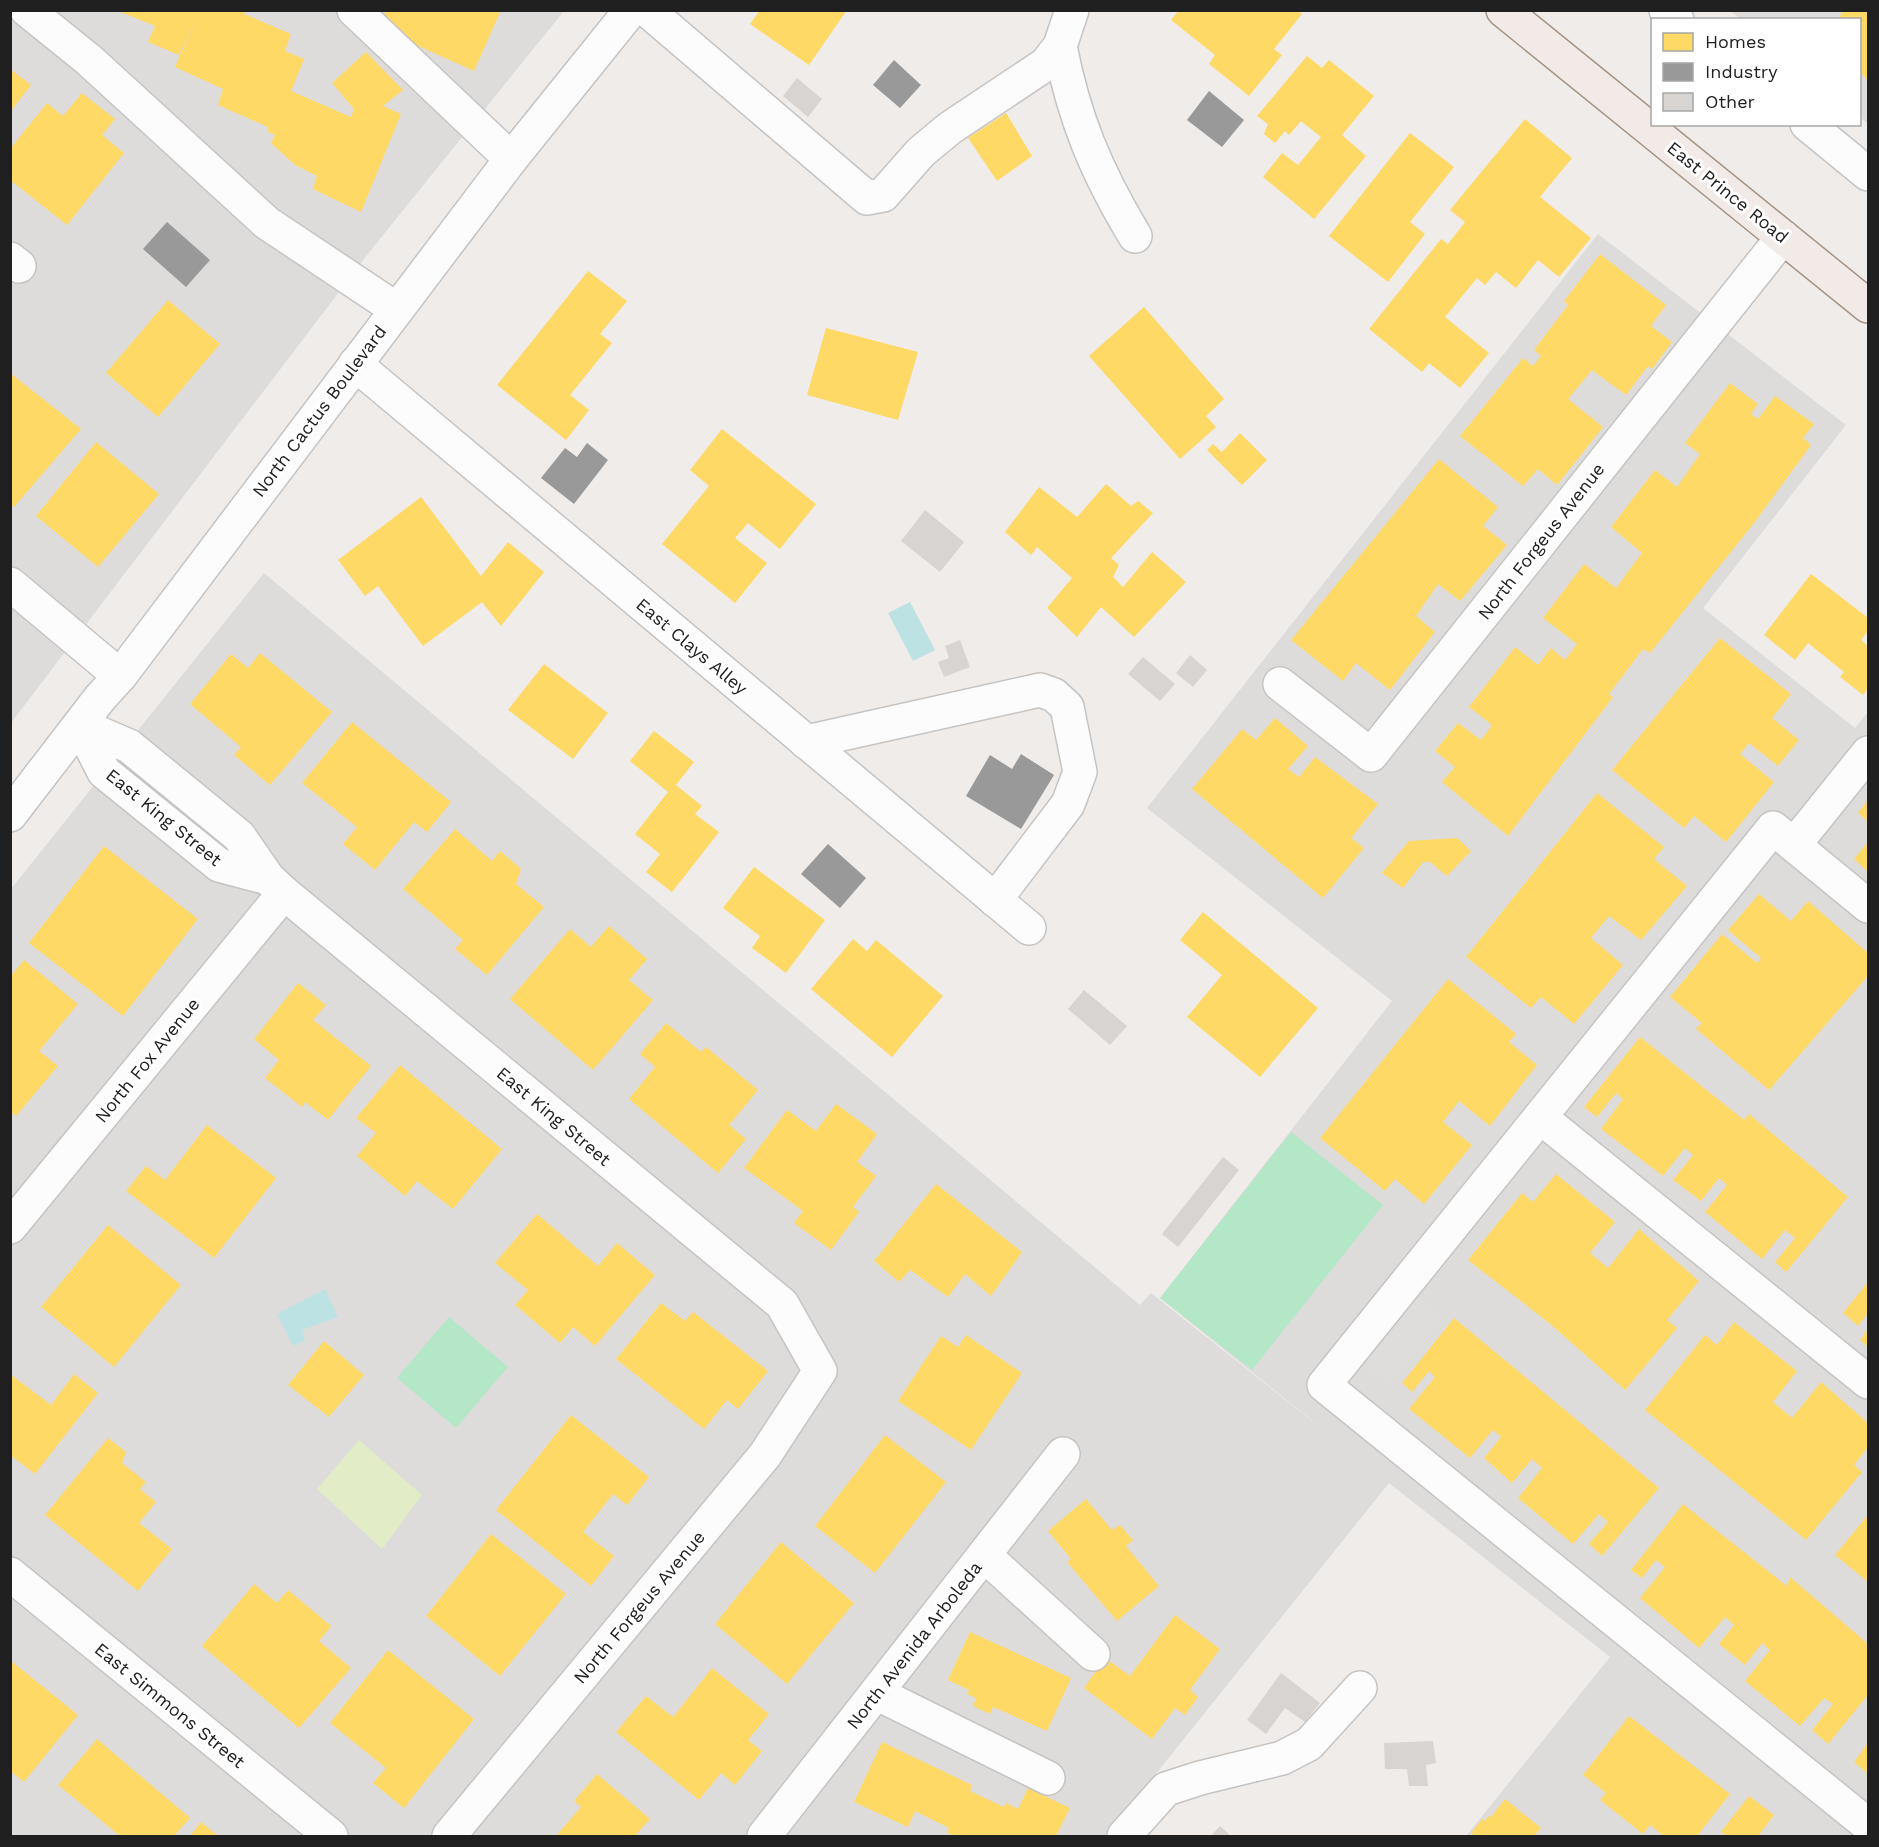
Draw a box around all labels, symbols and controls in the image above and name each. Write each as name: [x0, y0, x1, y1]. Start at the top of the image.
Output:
legend: [1651, 18, 1861, 126]
text: Homes: [1705, 31, 1766, 52]
text: Industry: [1705, 61, 1778, 82]
text: Other: [1705, 91, 1755, 112]
street label: East Prince Road: [1663, 137, 1793, 247]
street label: North Cactus Boulevard: [248, 321, 390, 501]
street label: North Forgeus Avenue: [1473, 459, 1609, 623]
street label: East Clays Alley: [632, 593, 752, 699]
street label: East King Street: [102, 764, 226, 870]
street label: North Fox Avenue: [90, 993, 204, 1127]
street label: East King Street: [493, 1062, 616, 1170]
street label: North Forgeus Avenue: [569, 1526, 709, 1688]
street label: North Avenida Arboleda: [842, 1557, 986, 1733]
street label: East Simmons Street: [91, 1638, 250, 1772]

